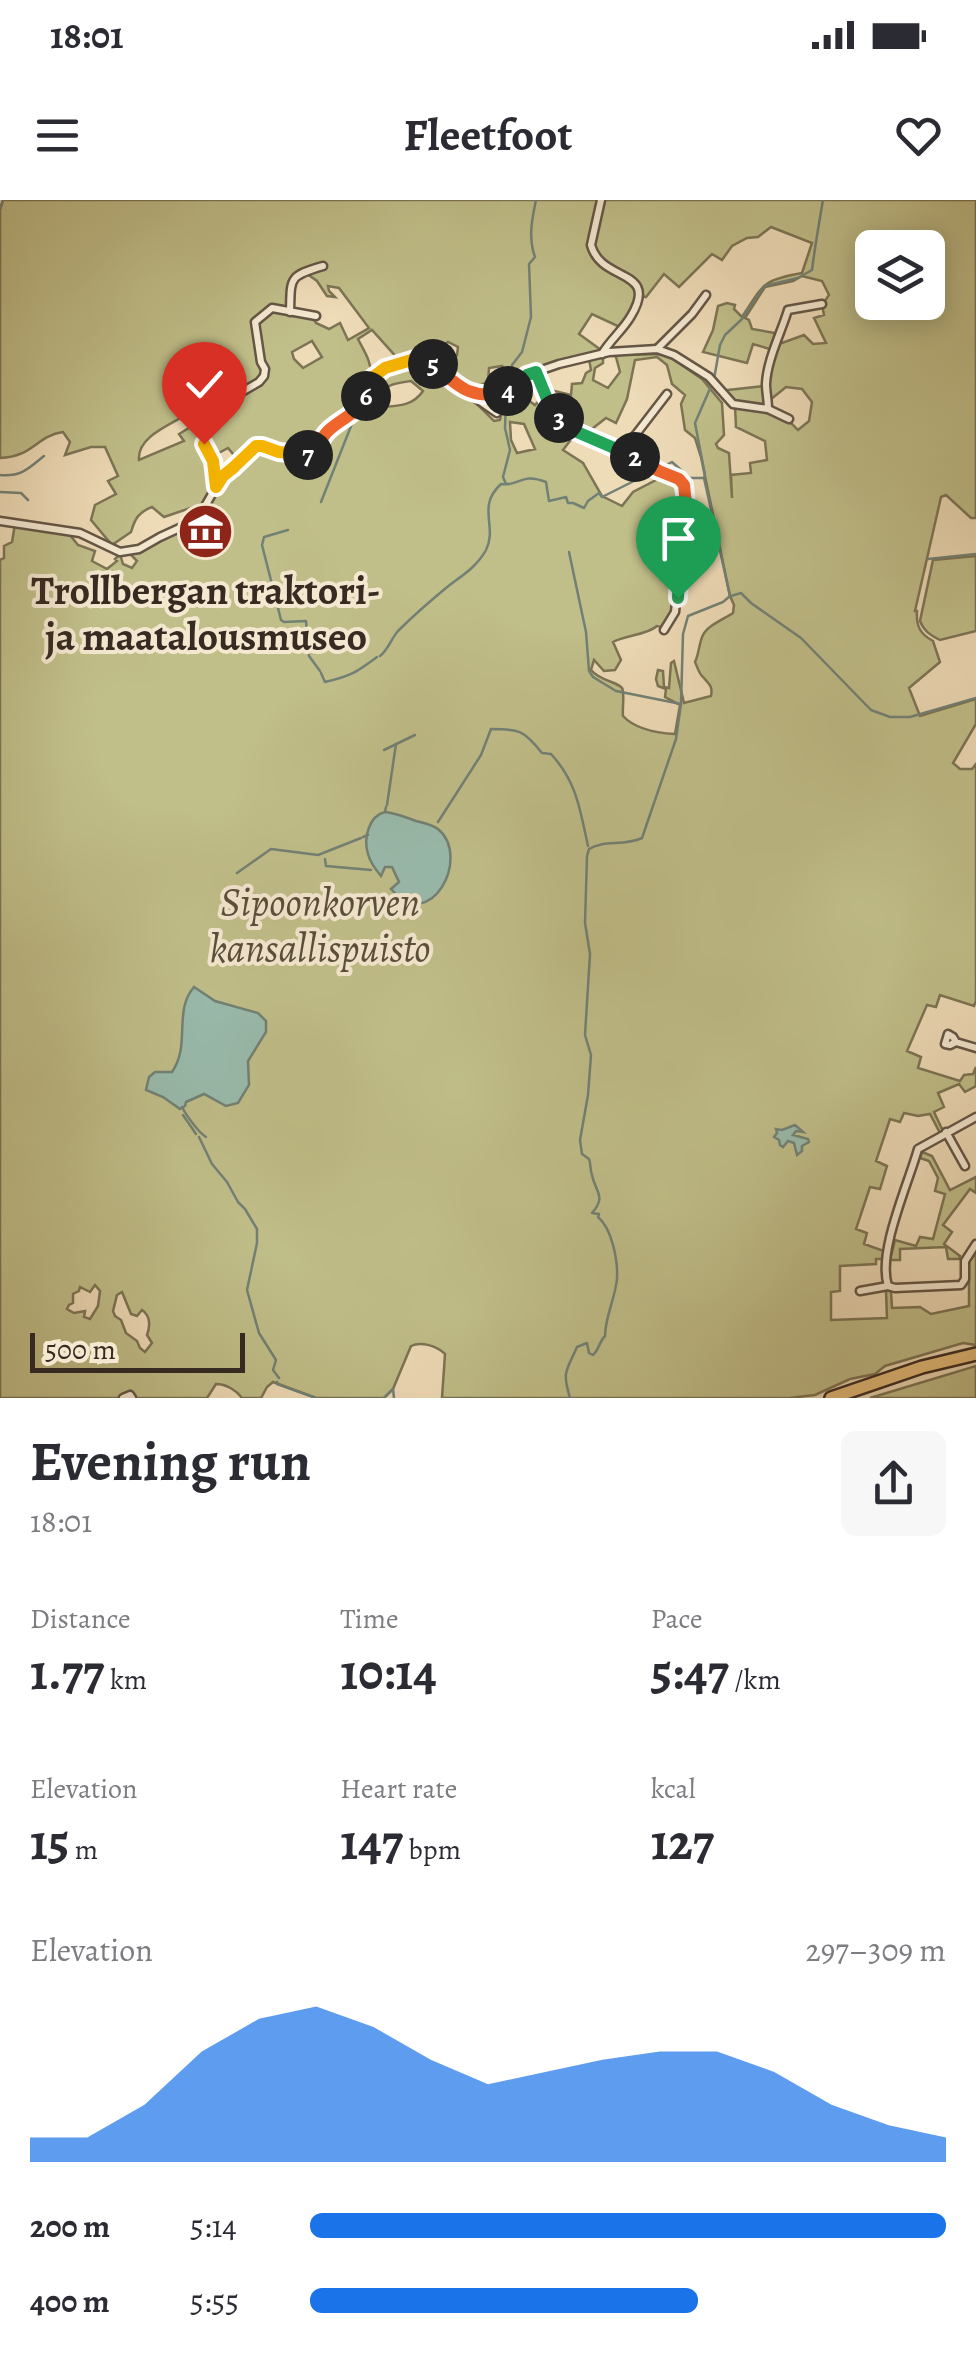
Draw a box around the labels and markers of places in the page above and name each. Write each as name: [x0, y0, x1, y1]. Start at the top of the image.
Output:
pin: 5: [408, 339, 458, 389]
pin: [162, 342, 247, 445]
pin: 4: [483, 366, 533, 416]
pin: 6: [341, 371, 391, 421]
pin: 3: [534, 393, 584, 443]
pin: 7: [283, 430, 333, 480]
pin: 2: [610, 432, 660, 482]
pin: [636, 496, 721, 599]
museum icon: Trollbergan traktori- ja maatalousmuseo: [176, 501, 236, 561]
place label: Trollbergan traktori- ja maatalousmuseo: [31, 563, 381, 664]

